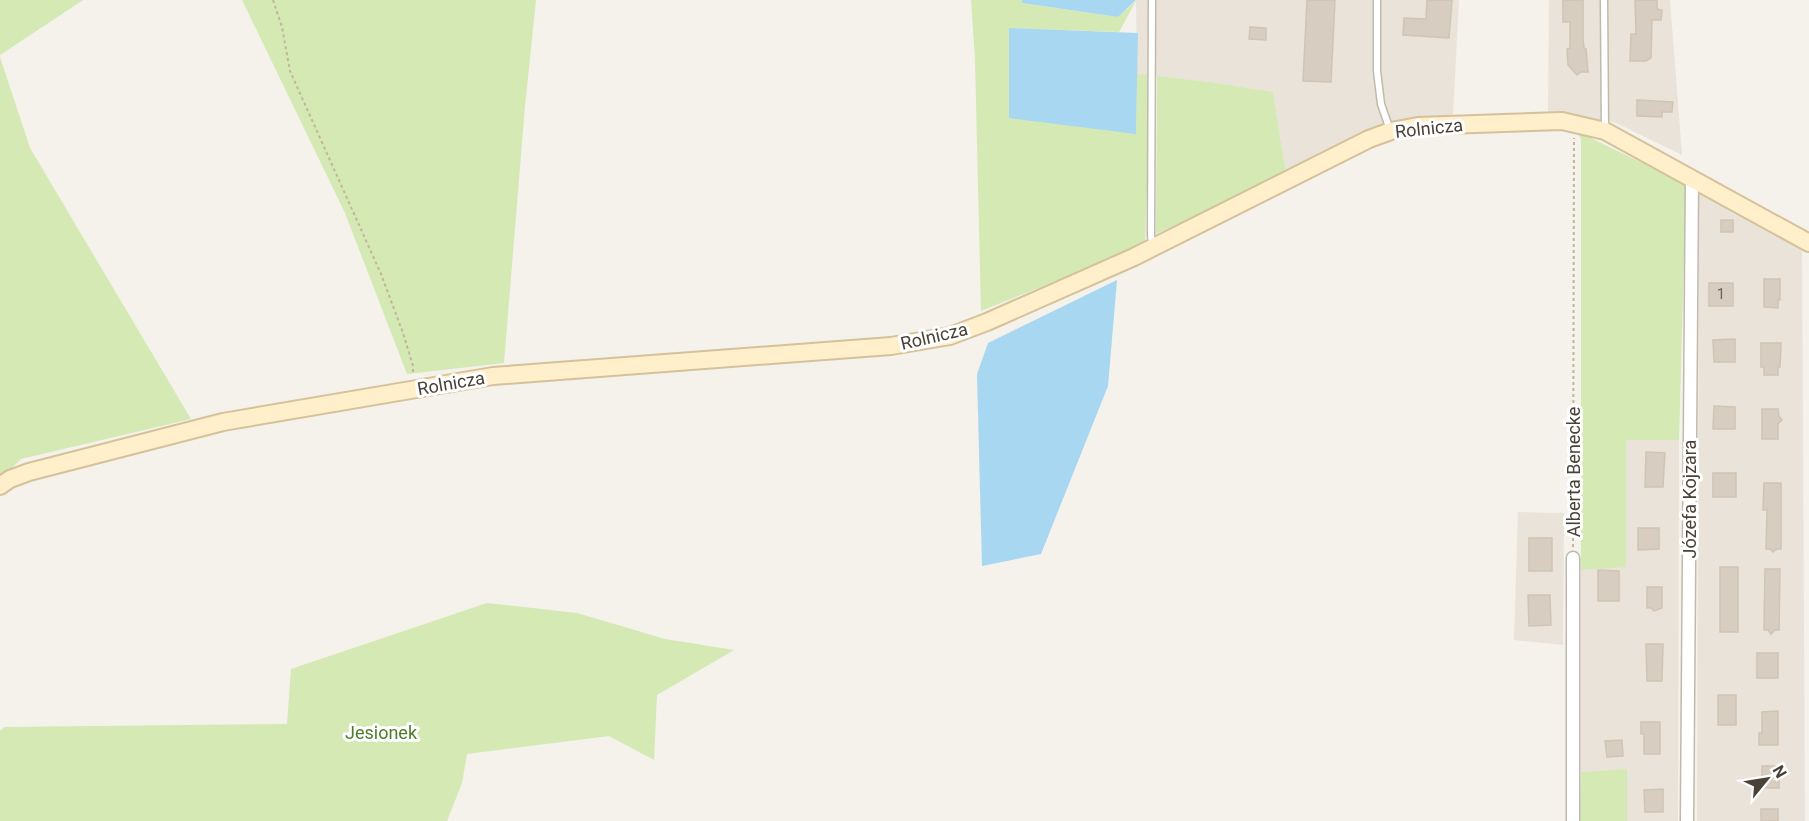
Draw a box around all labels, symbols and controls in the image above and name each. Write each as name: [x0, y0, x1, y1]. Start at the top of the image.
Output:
street label: Rolnicza: [1394, 114, 1464, 142]
house number: 1: [1717, 285, 1725, 303]
street label: Rolnicza: [898, 318, 970, 354]
street label: Rolnicza: [416, 367, 486, 399]
street label: Alberta Benecke: [1563, 407, 1584, 537]
street label: Józefa Kojzara: [1679, 440, 1700, 558]
park label: Jesionek: [345, 722, 418, 743]
north arrow: [1737, 749, 1797, 809]
text: N: [1769, 762, 1791, 781]

